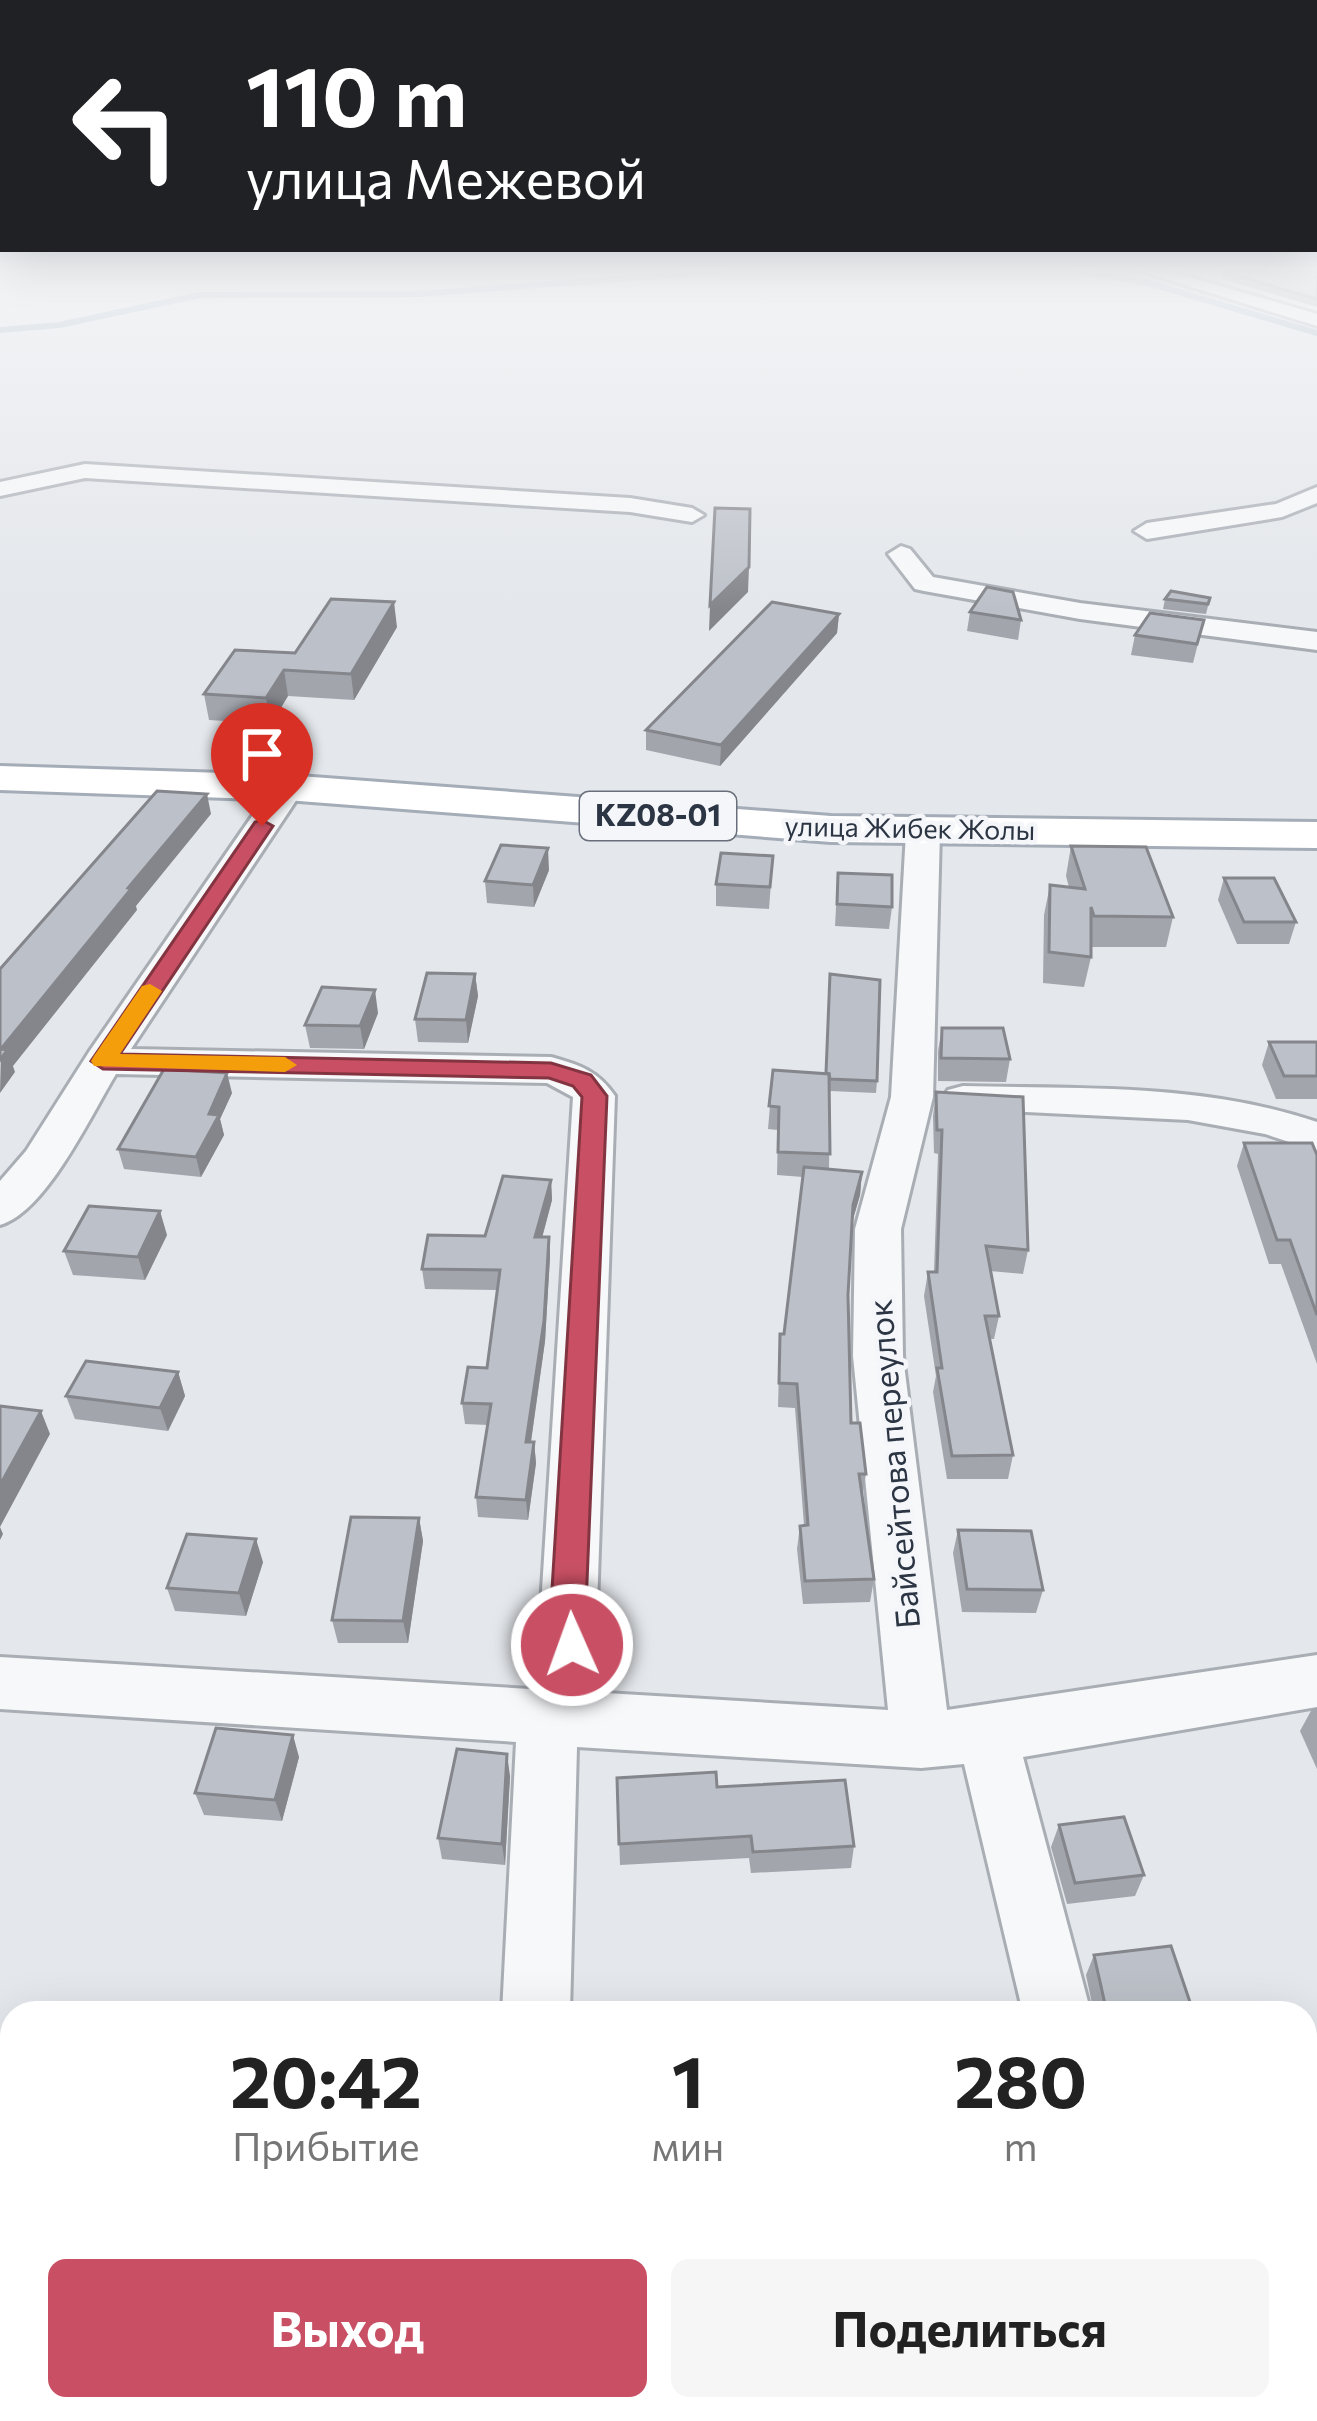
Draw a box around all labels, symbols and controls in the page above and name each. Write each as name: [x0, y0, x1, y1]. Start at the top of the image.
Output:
text: 110 m: [246, 42, 467, 144]
icon: left: [48, 48, 204, 204]
text: улица Межевой: [246, 144, 646, 210]
pin: [211, 703, 313, 826]
icon: arrive: [229, 721, 295, 787]
road number: KZ08-01: [580, 792, 736, 840]
street label: улица Жибек Жолы: [784, 809, 1036, 846]
street label: Байсейтова переулок: [858, 1298, 927, 1630]
position arrow: [509, 1582, 635, 1708]
text: 20:42: [230, 2035, 422, 2123]
text: 1: [672, 2035, 704, 2123]
text: 280: [954, 2035, 1087, 2123]
text: Прибытие: [232, 2121, 420, 2169]
text: мин: [652, 2121, 724, 2169]
text: m: [1004, 2121, 1038, 2169]
button: Выход: [48, 2259, 647, 2397]
button: Поделиться: [671, 2259, 1269, 2397]

